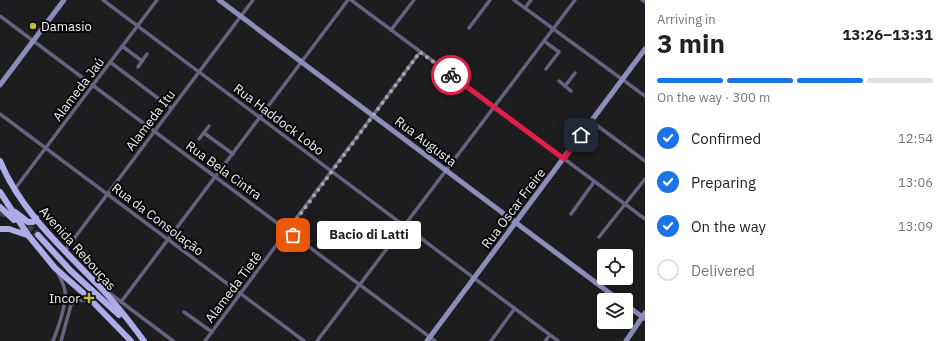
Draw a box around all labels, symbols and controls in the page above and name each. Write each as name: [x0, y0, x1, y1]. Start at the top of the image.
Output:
text: Arriving in: [657, 11, 716, 28]
place label: Damasio: [41, 18, 92, 35]
marker: Damasio: [28, 21, 38, 31]
text: 13:26–13:31: [842, 25, 933, 44]
text: 3 min: [657, 26, 725, 60]
street label: Alameda Jaú: [49, 54, 108, 125]
courier: [431, 55, 471, 95]
icon: bike: [440, 64, 462, 86]
street label: Rua Haddock Lobo: [230, 80, 327, 159]
street label: Alameda Itu: [122, 86, 179, 154]
text: On the way · 300 m: [657, 89, 770, 106]
street label: Rua Augusta: [391, 113, 460, 170]
pin: [564, 118, 598, 152]
icon: home: [570, 124, 592, 146]
icon: check: [657, 127, 679, 149]
text: Confirmed: [691, 129, 761, 148]
text: 12:54: [898, 130, 933, 147]
street label: Rua Bela Cintra: [182, 137, 265, 204]
street label: Rua Oscar Freire: [478, 165, 549, 252]
icon: check: [657, 171, 679, 193]
text: Preparing: [691, 173, 756, 192]
text: 13:06: [898, 174, 933, 191]
street label: Rua da Consolação: [108, 179, 207, 260]
street label: Avenida Rebouças: [36, 203, 120, 294]
icon: check: [657, 215, 679, 237]
text: On the way: [691, 217, 766, 236]
pin: [276, 218, 310, 252]
text: 13:09: [898, 218, 933, 235]
callout: Bacio di Latti: [317, 221, 421, 249]
icon: bag: [282, 224, 304, 246]
text: Bacio di Latti: [329, 226, 409, 243]
street label: Alameda Tietê: [201, 249, 266, 326]
map controls: [597, 249, 633, 329]
button: locate: [597, 249, 633, 285]
text: Delivered: [691, 261, 755, 280]
place label: Incor: [49, 290, 80, 307]
marker: Incor: [83, 292, 95, 304]
button: layers: [597, 293, 633, 329]

